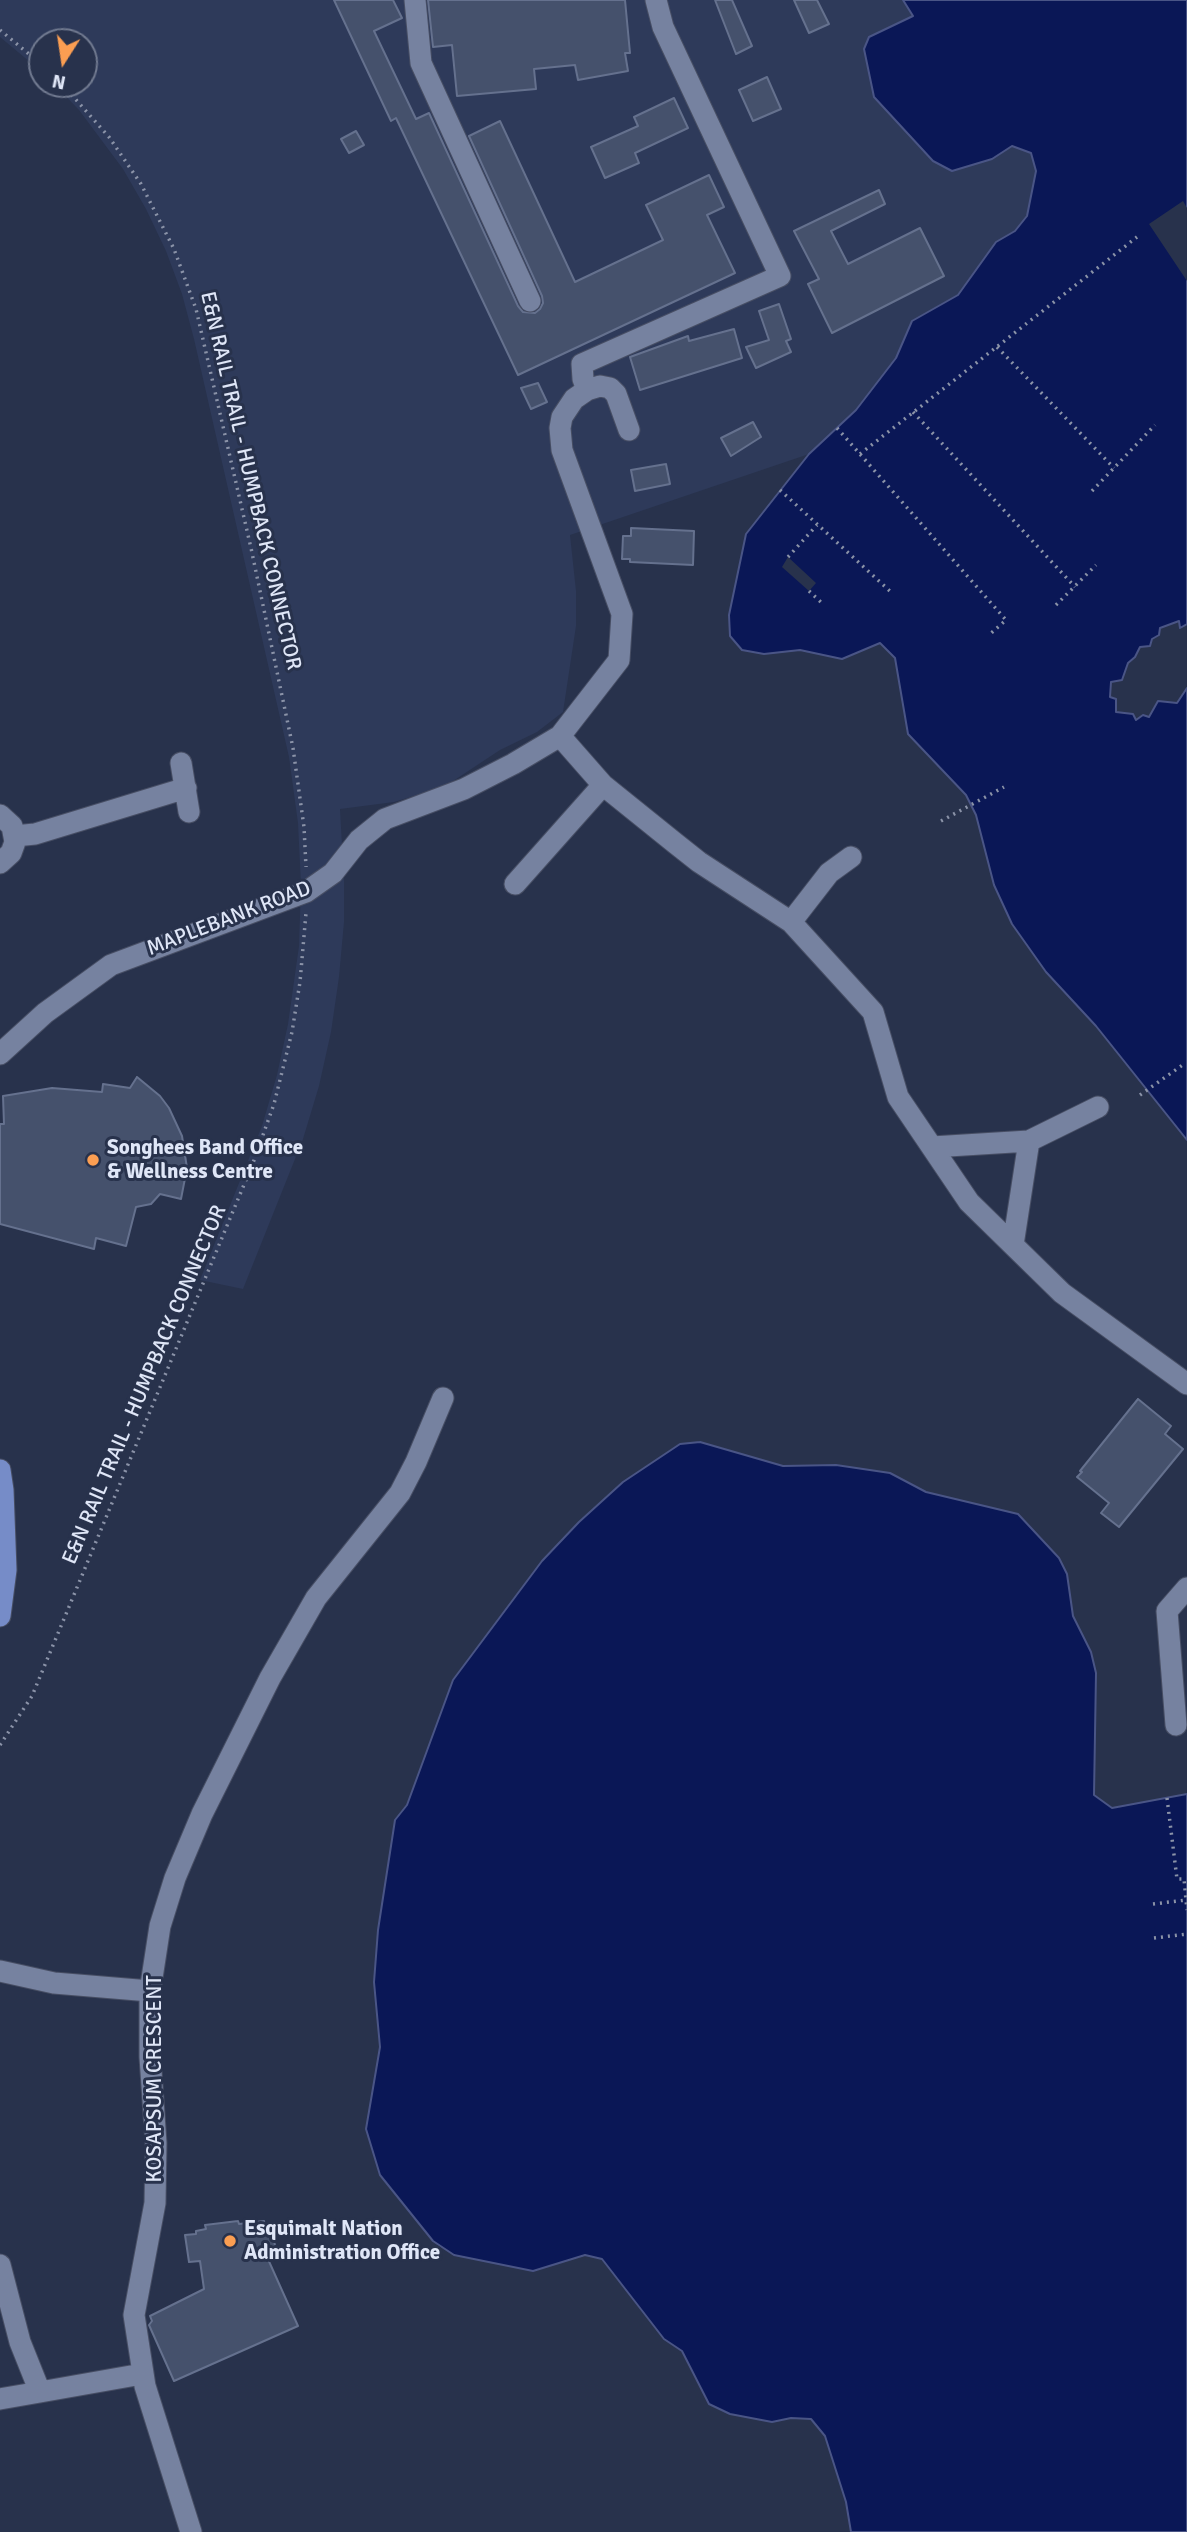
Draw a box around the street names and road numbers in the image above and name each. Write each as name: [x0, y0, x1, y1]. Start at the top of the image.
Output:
street label: E&N RAIL TRAIL - HUMPBACK CONNECTOR: [194, 289, 306, 673]
street label: MAPLEBANK ROAD: [143, 876, 315, 962]
street label: E&N RAIL TRAIL - HUMPBACK CONNECTOR: [58, 1202, 232, 1568]
street label: KOSAPSUM CRESCENT: [142, 1975, 168, 2183]

